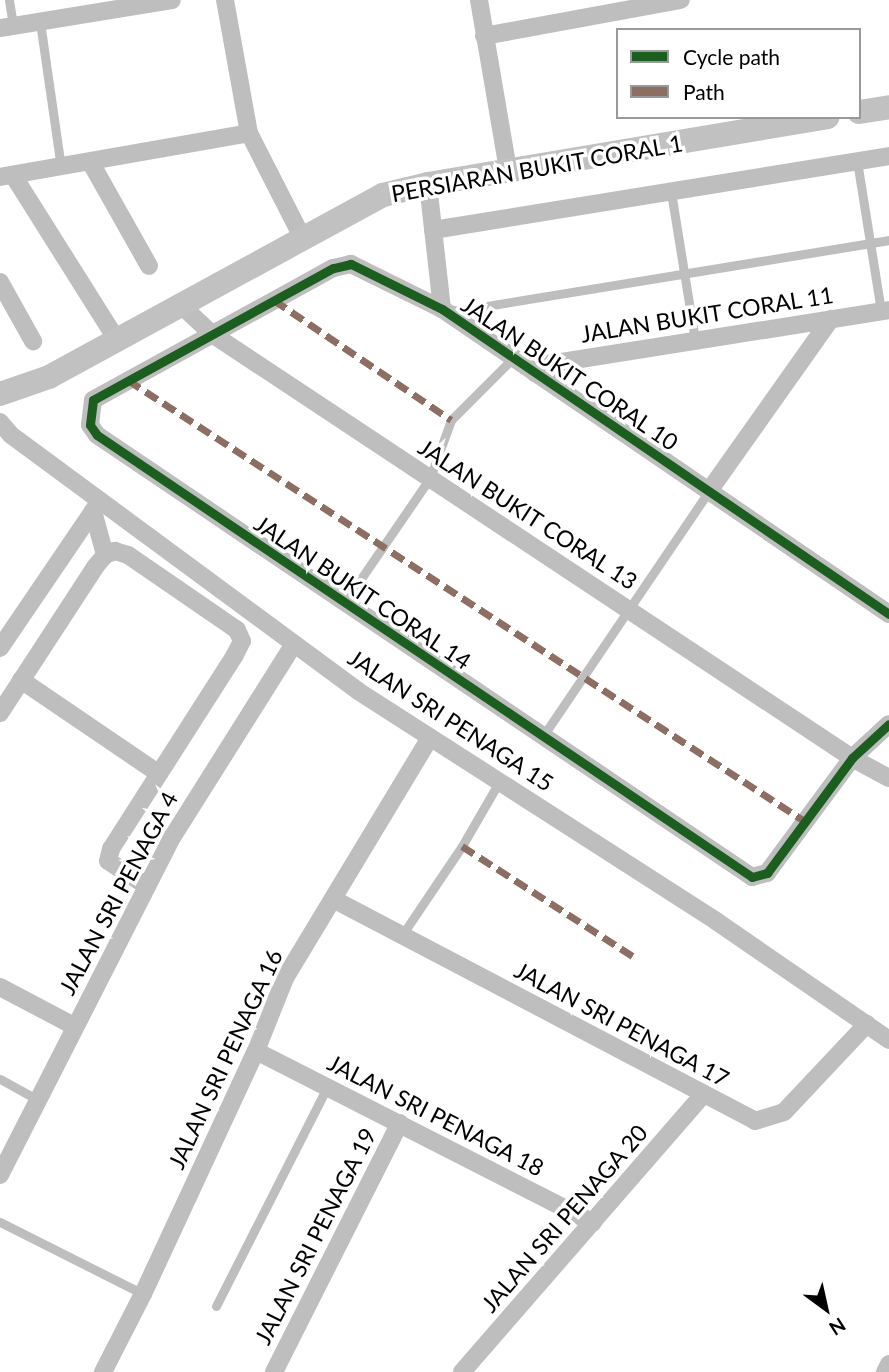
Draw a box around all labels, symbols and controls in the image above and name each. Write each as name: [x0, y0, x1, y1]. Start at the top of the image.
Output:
legend: [616, 28, 861, 119]
text: Cycle path: [683, 44, 780, 69]
text: Path: [683, 79, 725, 104]
street label: PERSIARAN BUKIT CORAL 1: [388, 129, 686, 207]
street label: JALAN BUKIT CORAL 11: [578, 280, 836, 348]
street label: JALAN BUKIT CORAL 10: [456, 290, 684, 456]
street label: JALAN BUKIT CORAL 13: [413, 433, 643, 595]
street label: JALAN BUKIT CORAL 14: [249, 509, 477, 675]
street label: JALAN SRI PENAGA 15: [343, 643, 559, 797]
street label: JALAN SRI PENAGA 4: [53, 787, 183, 999]
street label: JALAN SRI PENAGA 16: [162, 945, 288, 1173]
street label: JALAN SRI PENAGA 17: [510, 956, 734, 1092]
street label: JALAN SRI PENAGA 18: [323, 1048, 549, 1182]
street label: JALAN SRI PENAGA 20: [475, 1118, 653, 1318]
street label: JALAN SRI PENAGA 19: [248, 1123, 382, 1349]
north arrow: [791, 1274, 861, 1344]
text: N: [825, 1313, 850, 1341]

